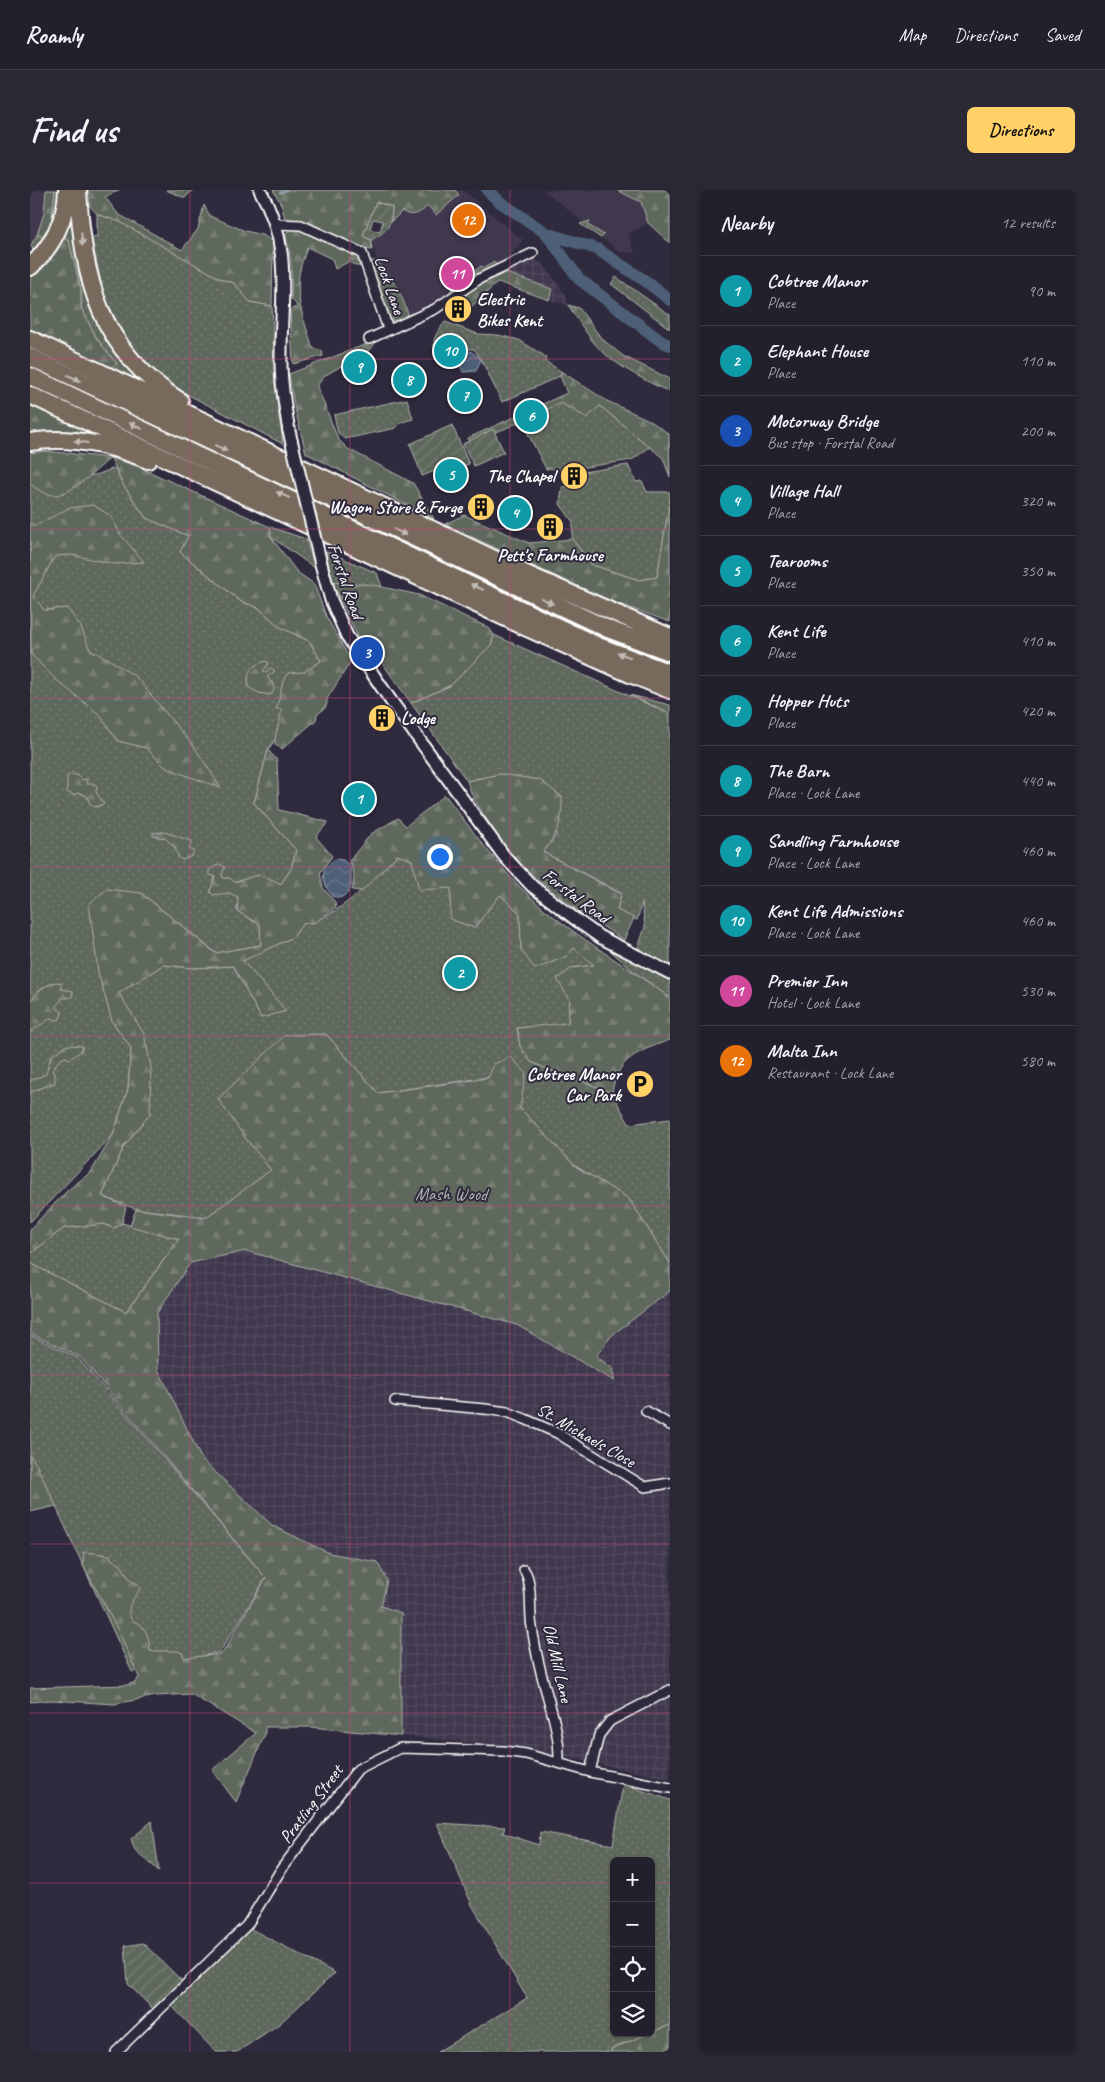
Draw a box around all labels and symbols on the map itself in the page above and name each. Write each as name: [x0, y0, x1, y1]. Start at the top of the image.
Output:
pin: 12: [452, 201, 484, 239]
one-way arrow: [78, 231, 86, 247]
street label: Lock Lane: [370, 253, 411, 318]
pin: 11: [441, 255, 473, 293]
place label: Electric Bikes Kent: [477, 288, 544, 331]
building icon: Electric Bikes Kent: [443, 294, 473, 324]
pin: 10: [434, 332, 466, 370]
pin: 9: [343, 348, 375, 386]
pin: 8: [393, 361, 425, 399]
one-way arrow: [67, 374, 81, 382]
pin: 7: [449, 377, 481, 415]
pin: 6: [515, 397, 547, 435]
one-way arrow: [129, 422, 143, 430]
one-way arrow: [72, 437, 88, 445]
one-way arrow: [214, 444, 228, 452]
pin: 5: [435, 456, 467, 494]
building icon: The Chapel: [559, 461, 589, 491]
place label: The Chapel: [487, 465, 559, 487]
one-way arrow: [276, 491, 290, 499]
building icon: Wagon Store & Forge: [466, 492, 496, 522]
pin: 4: [499, 494, 531, 532]
place label: Wagon Store & Forge: [329, 496, 464, 518]
building icon: Pett's Farmhouse: [535, 512, 565, 542]
one-way arrow: [393, 528, 407, 536]
street label: Forstal Road: [323, 540, 370, 624]
place label: Pett's Farmhouse: [497, 544, 605, 566]
one-way arrow: [470, 582, 484, 590]
one-way arrow: [540, 597, 554, 605]
pin: 3: [351, 634, 383, 672]
one-way arrow: [617, 651, 632, 658]
building icon: Lodge: [367, 703, 397, 733]
place label: Lodge: [401, 707, 437, 729]
pin: 1: [343, 780, 375, 818]
your location: [427, 844, 453, 870]
street label: Forstal Road: [538, 864, 616, 930]
pin: 2: [444, 954, 476, 992]
place label: Cobtree Manor Car Park: [527, 1063, 624, 1106]
parking icon: Cobtree Manor Car Park: [625, 1069, 655, 1099]
park label: Mash Wood: [415, 1183, 490, 1205]
street label: St. Michaels Close: [533, 1398, 640, 1473]
street label: Old Mill Lane: [538, 1622, 578, 1705]
street label: Pratling Street: [274, 1759, 349, 1848]

